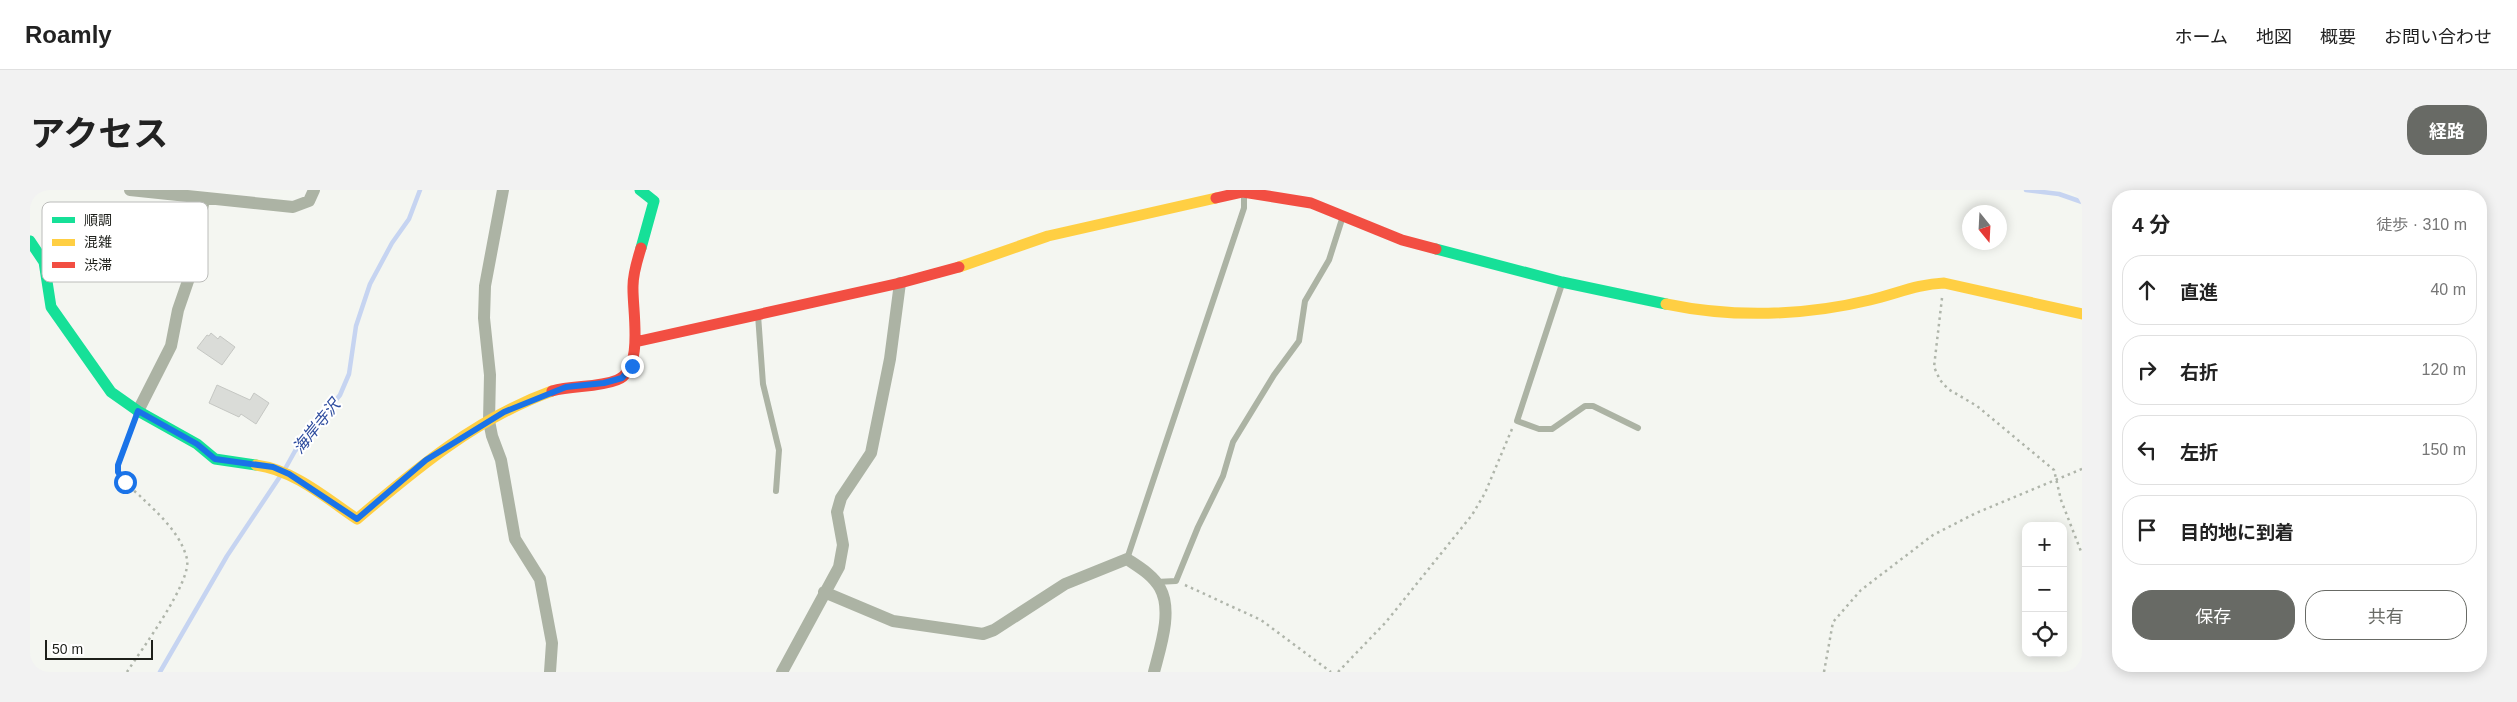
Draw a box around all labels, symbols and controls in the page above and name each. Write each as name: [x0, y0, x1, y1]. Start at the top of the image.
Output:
text: Roamly: [25, 21, 112, 48]
text: ホーム: [2175, 27, 2228, 47]
text: 地図: [2256, 27, 2292, 47]
text: 概要: [2320, 27, 2356, 47]
text: お問い合わせ: [2384, 27, 2492, 47]
button: 経路: [2407, 105, 2487, 155]
text: アクセス: [30, 114, 168, 153]
legend: [42, 202, 208, 282]
north arrow: [1962, 205, 2007, 250]
text: 順調: [84, 212, 112, 228]
text: 4 分: [2132, 213, 2171, 236]
text: 徒歩 · 310 m: [2376, 216, 2467, 233]
text: 混雑: [84, 234, 112, 250]
text: 渋滞: [84, 257, 112, 273]
icon: ahead: [2133, 276, 2161, 304]
text: 40 m: [2430, 281, 2466, 298]
text: 直進: [2180, 282, 2218, 303]
route end: [621, 355, 644, 378]
icon: right: [2133, 356, 2161, 384]
text: 120 m: [2422, 361, 2466, 378]
text: 右折: [2180, 362, 2218, 383]
water label: 海岸寺沢: [290, 395, 344, 457]
icon: left: [2133, 436, 2161, 464]
text: 150 m: [2422, 441, 2466, 458]
text: 左折: [2180, 442, 2218, 463]
route start: [114, 471, 137, 494]
icon: arrive: [2133, 516, 2161, 544]
map controls: [2022, 522, 2067, 657]
button: +: [2022, 522, 2067, 567]
text: 目的地に到着: [2180, 522, 2294, 543]
button: −: [2022, 567, 2067, 612]
button: 保存: [2132, 590, 2295, 640]
button: 共有: [2305, 590, 2467, 640]
button: locate: [2022, 612, 2067, 657]
scale bar: [45, 637, 152, 660]
text: 50 m: [52, 641, 83, 657]

